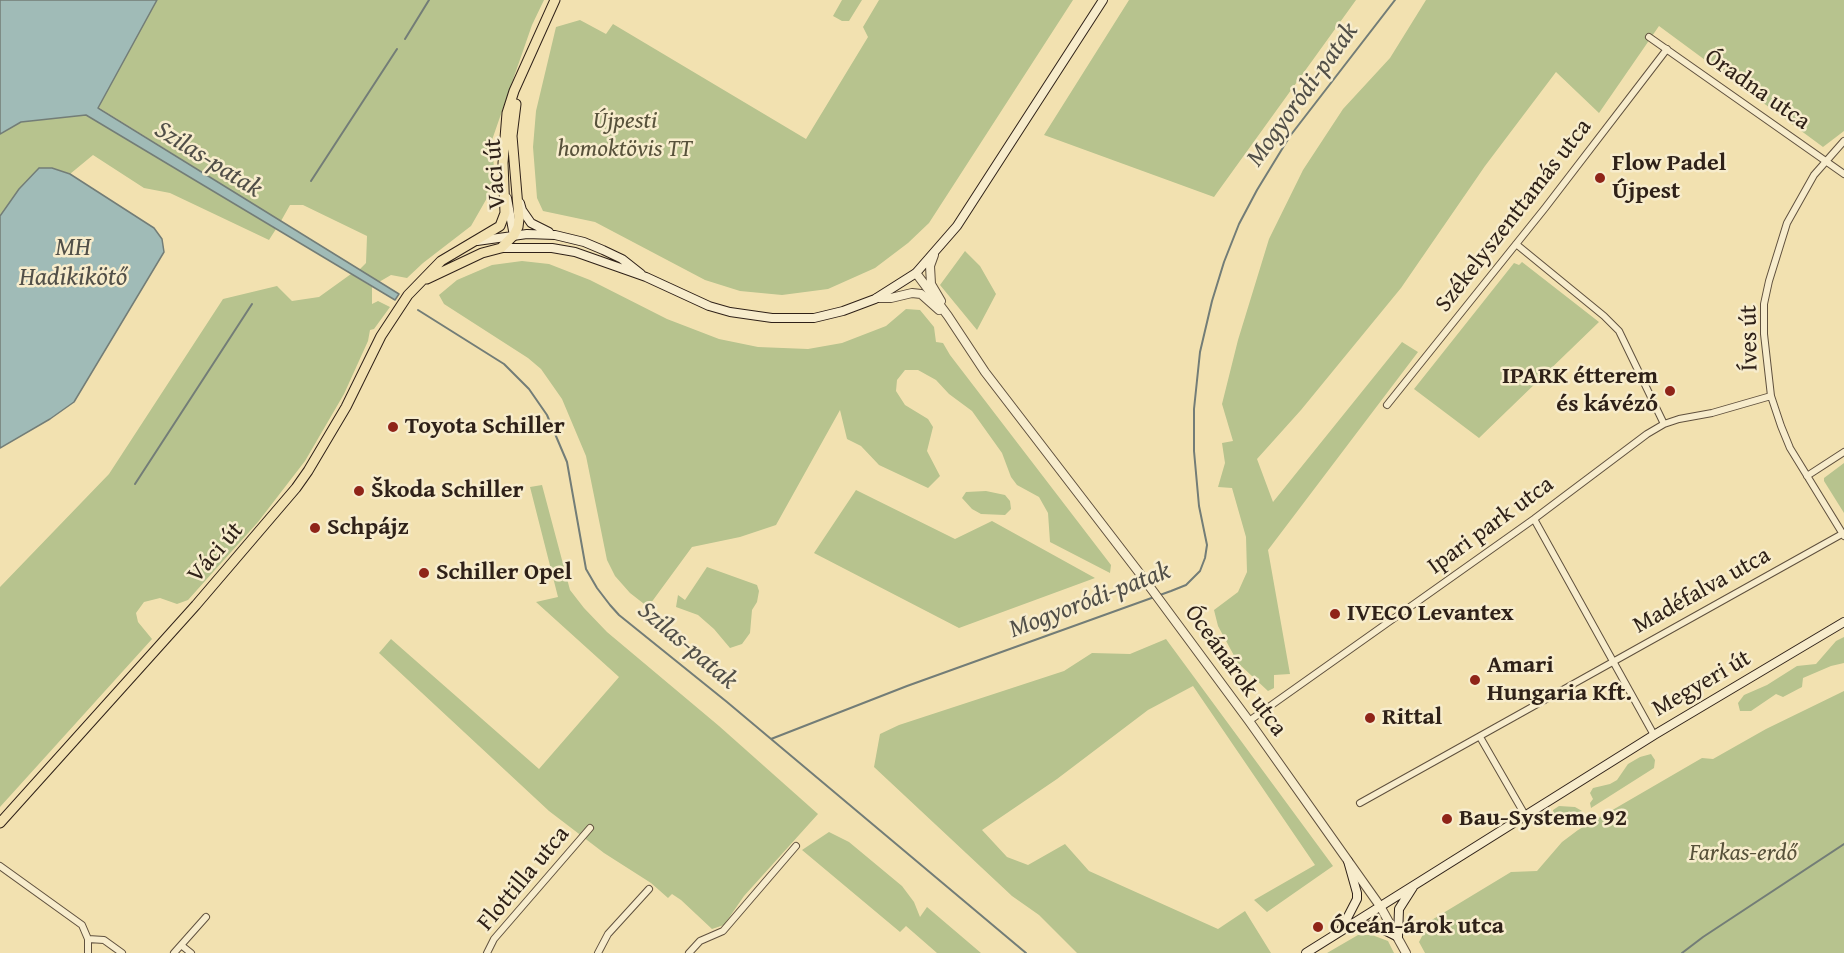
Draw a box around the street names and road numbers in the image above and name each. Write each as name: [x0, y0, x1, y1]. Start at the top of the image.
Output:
street label: Óradna utca: [1699, 43, 1815, 137]
street label: Székelyszenttamás utca: [1430, 114, 1598, 318]
street label: Váci út: [479, 137, 513, 211]
street label: Íves út: [1735, 305, 1765, 371]
street label: Ipari park utca: [1422, 471, 1560, 581]
street label: Váci út: [182, 517, 250, 589]
street label: Madéfalva utca: [1628, 541, 1776, 641]
street label: Óceánárok utca: [1178, 600, 1292, 742]
street label: Megyeri út: [1648, 644, 1756, 724]
street label: Flottilla utca: [472, 821, 576, 937]

